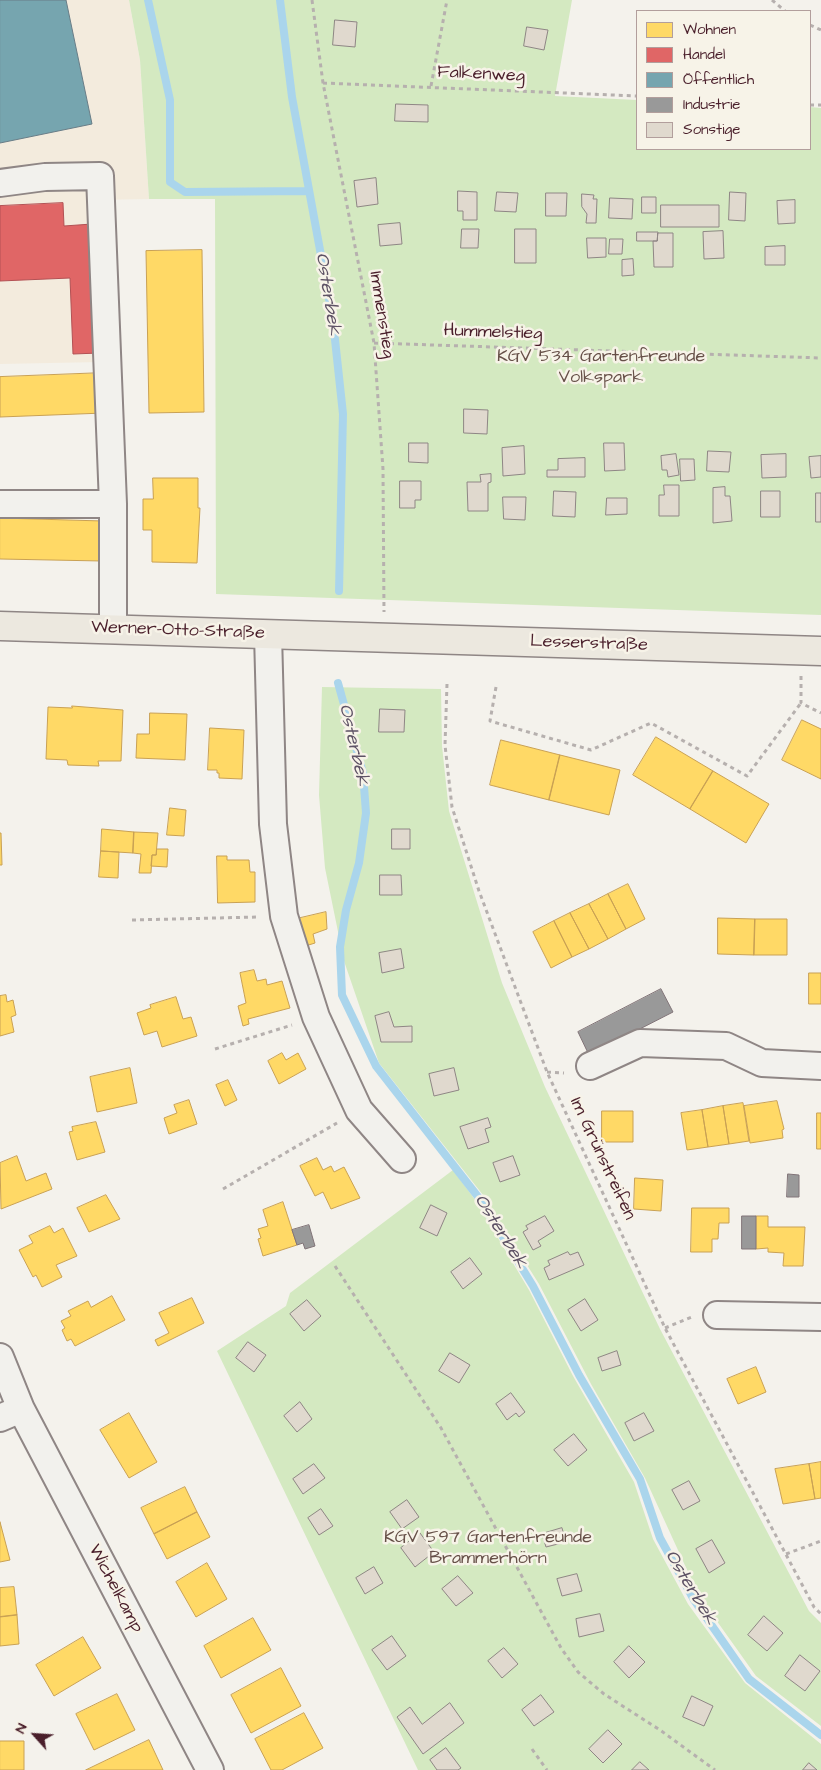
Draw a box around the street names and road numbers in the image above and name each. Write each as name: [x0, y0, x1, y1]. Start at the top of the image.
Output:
street label: Falkenweg: [437, 62, 525, 88]
street label: Immenstieg: [363, 270, 399, 360]
street label: Hummelstieg: [443, 320, 543, 346]
street label: Werner-Otto-Straße: [91, 617, 265, 645]
street label: Lesserstraße: [530, 631, 648, 657]
street label: Im Grünstreifen: [564, 1094, 640, 1224]
street label: Wichelkamp: [83, 1541, 147, 1637]

